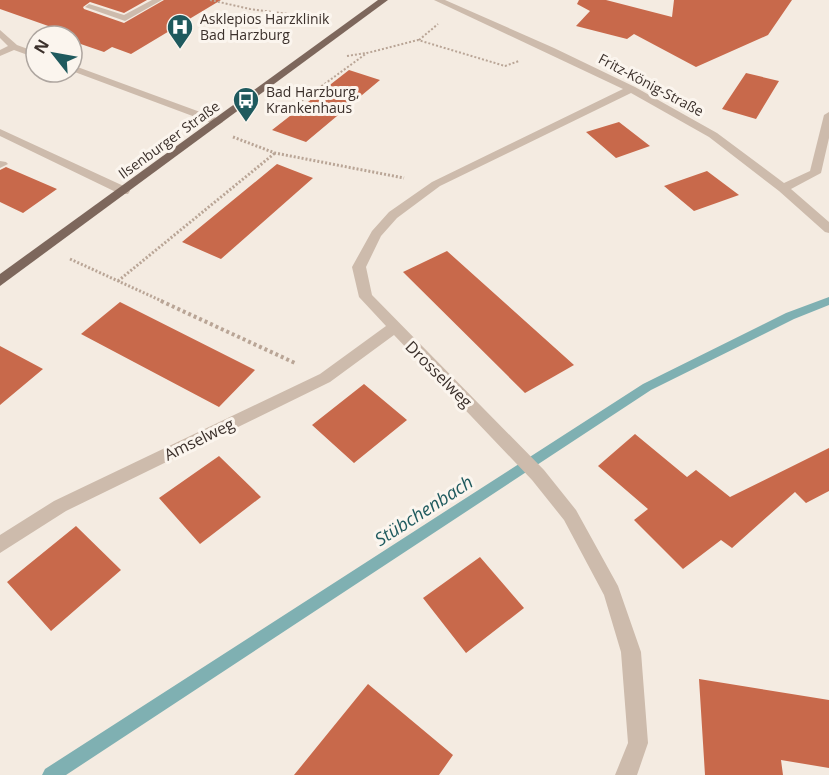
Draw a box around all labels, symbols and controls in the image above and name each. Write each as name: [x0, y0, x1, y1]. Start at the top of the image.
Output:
place label: Asklepios Harzklinik Bad Harzburg: [200, 9, 330, 44]
hospital icon: Asklepios Harzklinik Bad Harzburg: [165, 12, 195, 50]
north arrow: [24, 24, 84, 84]
text: N: [28, 35, 54, 58]
street label: Fritz-König-Straße: [595, 49, 707, 120]
place label: Bad Harzburg, Krankenhaus: [266, 82, 360, 117]
bus stop icon: Bad Harzburg, Krankenhaus: [231, 85, 261, 123]
street label: Ilsenburger Straße: [114, 96, 223, 183]
street label: Drosselweg: [401, 336, 477, 412]
street label: Amselweg: [160, 412, 238, 465]
water label: Stübchenbach: [370, 469, 477, 551]

